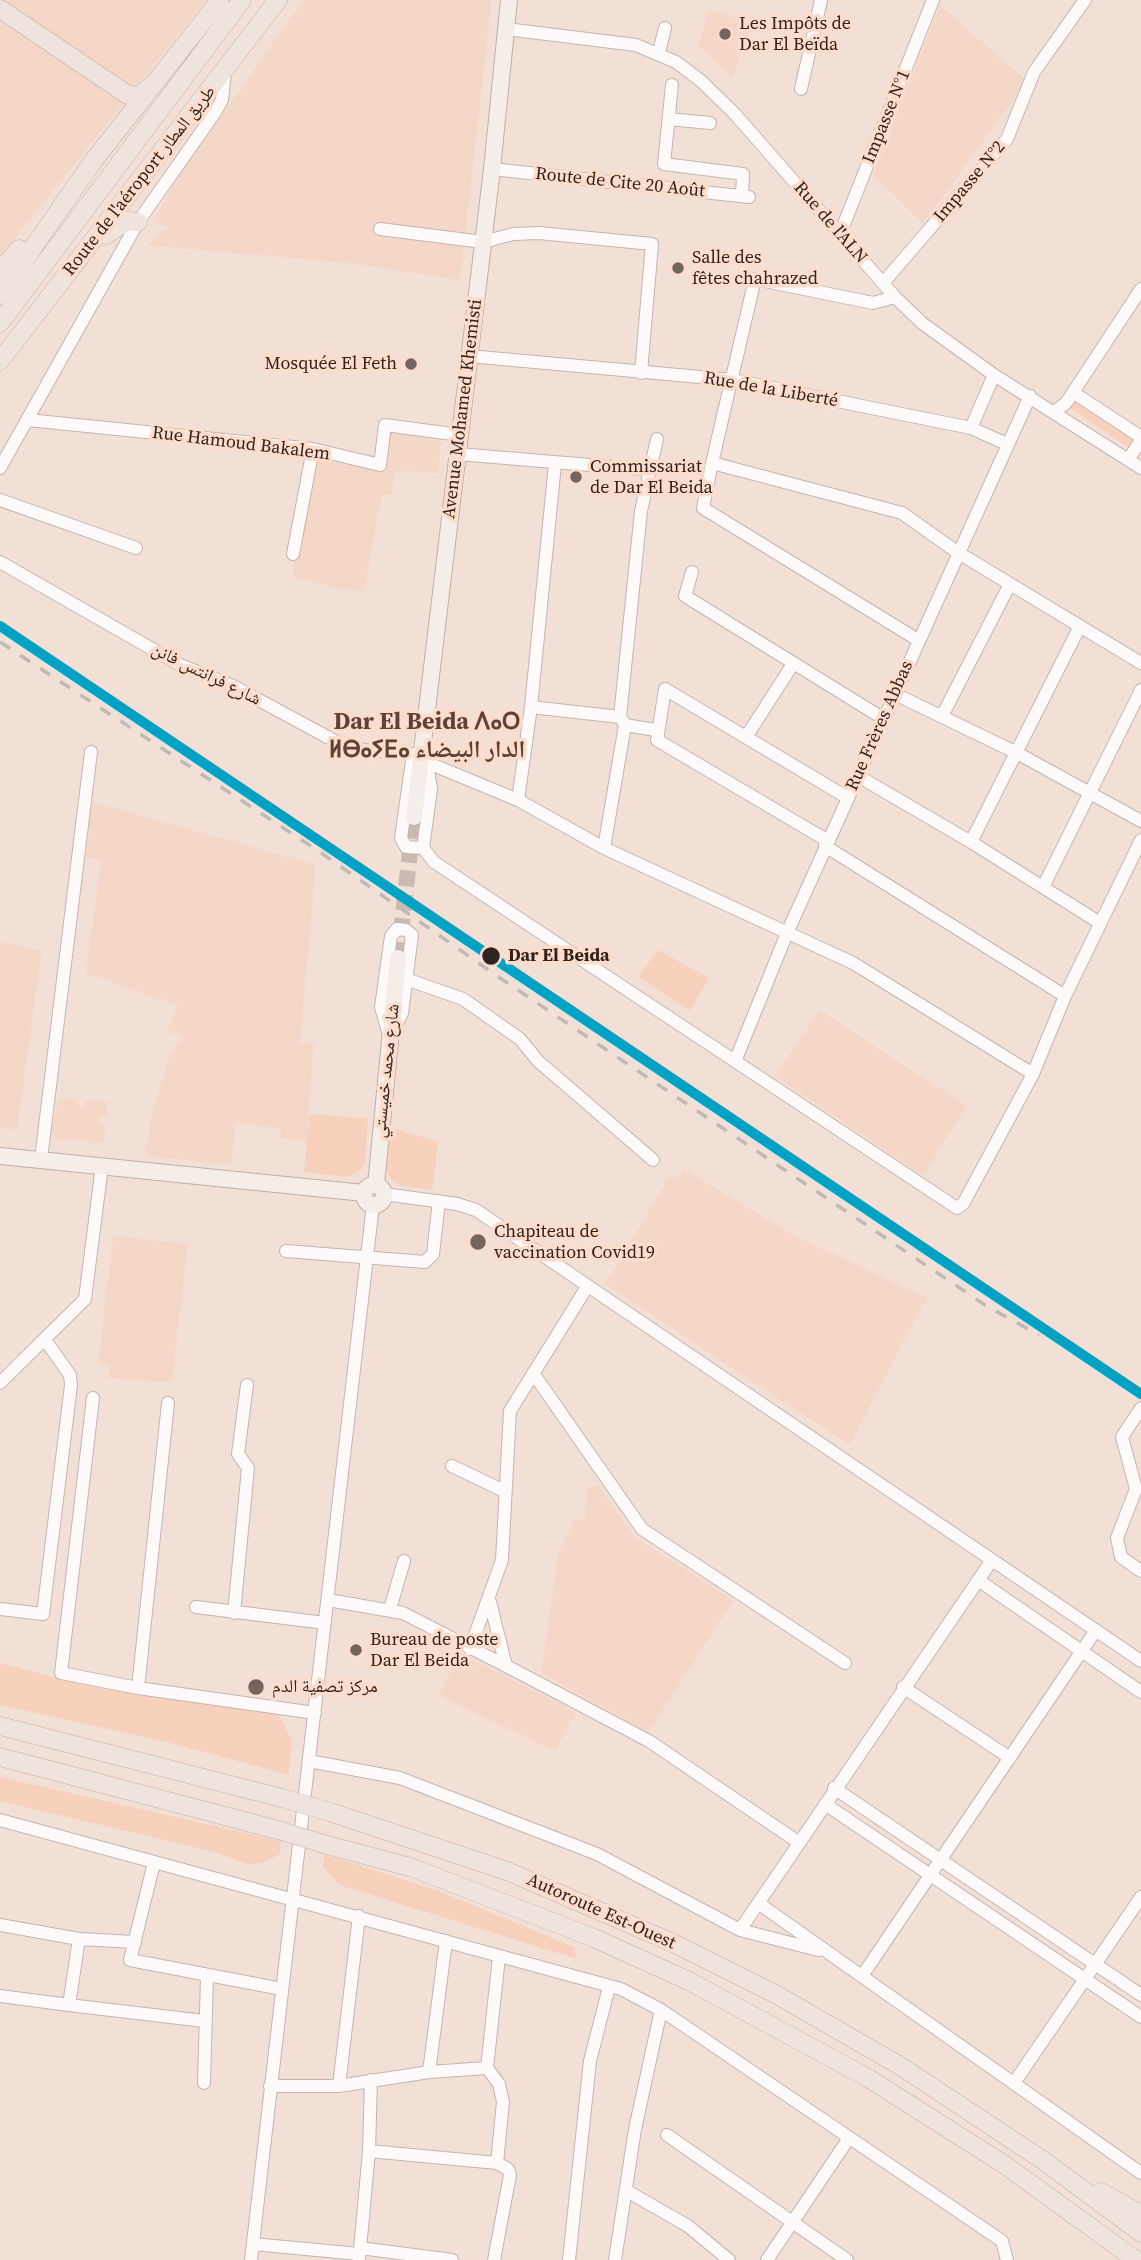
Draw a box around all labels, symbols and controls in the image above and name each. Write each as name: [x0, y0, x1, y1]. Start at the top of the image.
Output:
place label: Les Impôts de Dar El Beïda: [739, 13, 851, 56]
marker: Les Impôts de Dar El Beïda: [717, 26, 733, 42]
street label: Impasse N°1: [858, 67, 916, 167]
street label: Route de l'aéroport طريق المطار: [59, 82, 221, 280]
street label: Impasse N°2: [930, 137, 1010, 227]
street label: Route de Cite 20 Août: [534, 163, 706, 203]
street label: Rue de l'ALN: [789, 178, 871, 268]
place label: Salle des fêtes chahrazed: [692, 247, 818, 290]
marker: Salle des fêtes chahrazed: [670, 260, 686, 276]
street label: Avenue Mohamed Khemisti: [439, 298, 487, 520]
place label: Mosquée El Feth: [265, 353, 397, 375]
marker: Mosquée El Feth: [403, 356, 419, 372]
street label: Rue de la Liberté: [702, 368, 840, 412]
street label: Rue Hamoud Bakalem: [151, 422, 331, 466]
place label: Commissariat de Dar El Beida: [590, 456, 713, 498]
marker: Commissariat de Dar El Beida: [568, 469, 584, 485]
street label: شارع فرانتس فانن: [148, 639, 264, 711]
street label: Rue Frères Abbas: [842, 658, 918, 794]
district label: Dar El Beida ⴷⴰⵔ ⵍⴱⴰⵢⴹⴰ الدار البيضاء: [329, 709, 525, 765]
marker: Dar El Beida: [480, 945, 502, 967]
place label: Dar El Beida: [508, 945, 610, 967]
street label: شارع محمد خميستي: [369, 1003, 405, 1139]
place label: Chapiteau de vaccination Covid19: [494, 1221, 655, 1264]
marker: Chapiteau de vaccination Covid19: [468, 1232, 488, 1252]
place label: Bureau de poste Dar El Beida: [370, 1629, 499, 1672]
marker: Bureau de poste Dar El Beida: [348, 1642, 364, 1658]
place label: مركز تصفية الدم: [272, 1676, 378, 1698]
marker: مركز تصفية الدم: [246, 1677, 266, 1697]
street label: Autoroute Est-Ouest: [523, 1869, 679, 1955]

